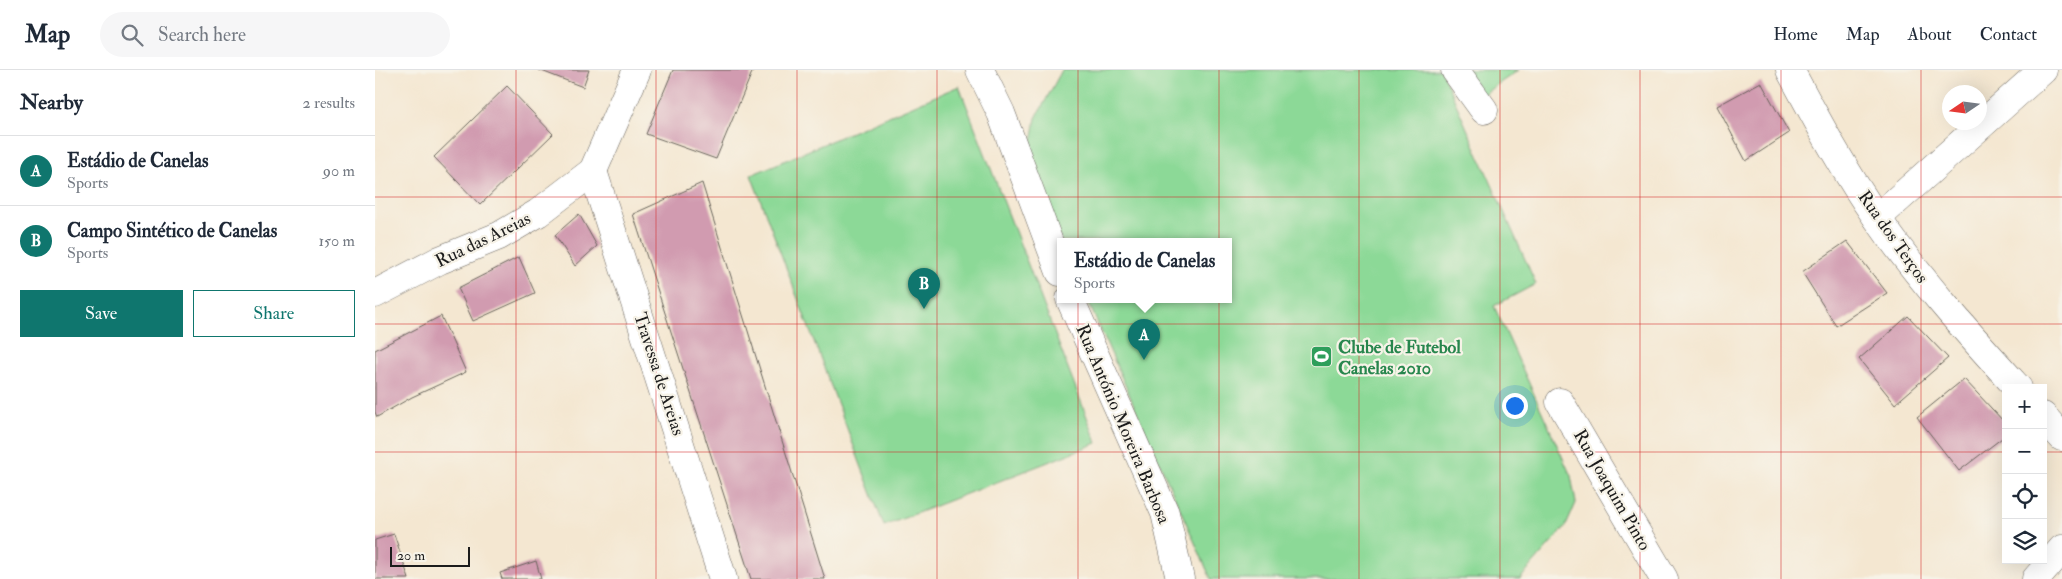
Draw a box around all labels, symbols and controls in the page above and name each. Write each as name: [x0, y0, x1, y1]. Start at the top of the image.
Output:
search box: [100, 12, 450, 57]
text: Map: [25, 19, 70, 50]
icon: search: [118, 21, 146, 49]
text: Search here: [158, 23, 246, 47]
text: Home: [1773, 23, 1818, 46]
text: Map: [1846, 23, 1880, 46]
text: About: [1908, 23, 1952, 46]
text: Contact: [1980, 23, 2037, 46]
north arrow: [1942, 85, 1987, 130]
text: Nearby: [20, 89, 83, 116]
text: 2 results: [302, 93, 355, 113]
text: Estádio de Canelas: [67, 149, 209, 173]
text: A: [31, 161, 41, 181]
text: 90 m: [323, 161, 355, 181]
text: Sports: [67, 173, 108, 193]
street label: Rua dos Terços: [1853, 186, 1933, 288]
street label: Rua das Areias: [431, 207, 535, 273]
text: Campo Sintético de Canelas: [67, 219, 277, 243]
text: B: [31, 231, 41, 251]
text: 150 m: [318, 231, 355, 251]
popup: [1057, 238, 1232, 303]
text: Sports: [67, 243, 108, 263]
text: Estádio de Canelas: [1074, 249, 1215, 273]
pin: B: [908, 268, 940, 309]
text: Sports: [1074, 273, 1115, 293]
button: Save: [20, 290, 183, 337]
button: Share: [193, 290, 355, 337]
street label: Travessa de Areias: [628, 310, 690, 438]
pin: A: [1128, 319, 1160, 360]
street label: Rua António Moreira Barbosa: [1071, 321, 1175, 527]
place label: Clube de Futebol Canelas 2010: [1338, 336, 1461, 380]
sports icon: Clube de Futebol Canelas 2010: [1310, 345, 1334, 369]
map controls: [2002, 384, 2047, 564]
button: +: [2002, 384, 2047, 429]
your location: [1502, 393, 1528, 419]
street label: Rua Joaquim Pinto: [1568, 425, 1656, 555]
button: −: [2002, 429, 2047, 474]
button: locate: [2002, 474, 2047, 519]
button: layers: [2002, 519, 2047, 564]
scale bar: [390, 544, 470, 567]
text: 20 m: [397, 547, 425, 564]

